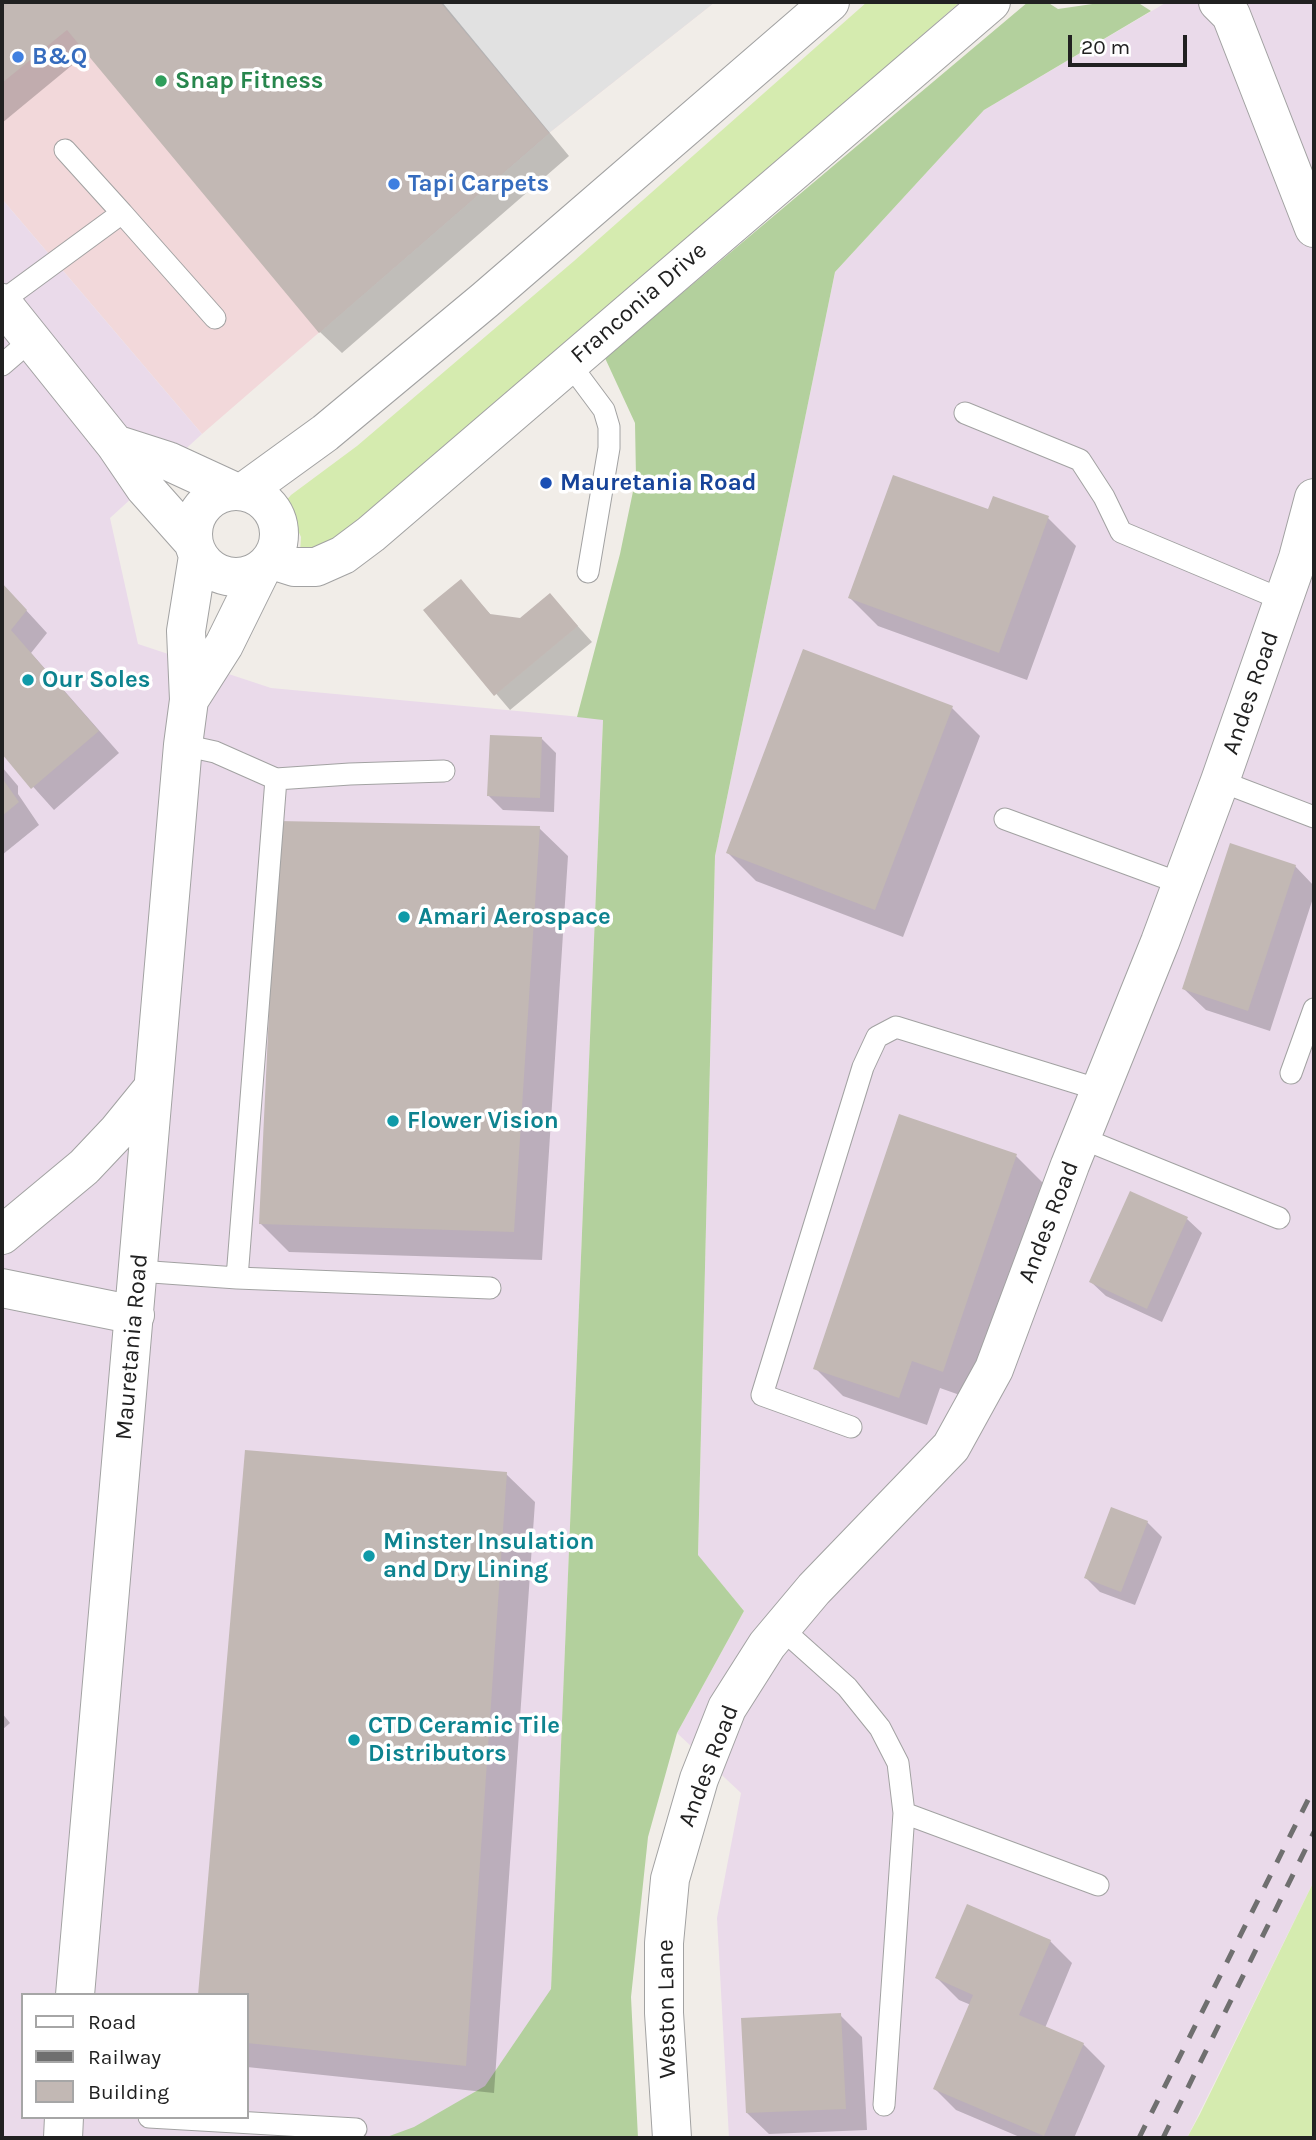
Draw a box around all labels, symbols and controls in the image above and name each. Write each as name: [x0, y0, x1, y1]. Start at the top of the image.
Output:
scale bar: [1071, 21, 1190, 65]
text: 20 m: [1081, 35, 1130, 59]
place label: B&Q: [32, 43, 87, 71]
marker: B&Q: [10, 49, 26, 65]
place label: Snap Fitness: [175, 67, 323, 95]
marker: Snap Fitness: [153, 73, 169, 89]
place label: Tapi Carpets: [408, 170, 549, 198]
marker: Tapi Carpets: [386, 176, 402, 192]
street label: Franconia Drive: [565, 236, 713, 370]
place label: Mauretania Road: [560, 469, 756, 497]
marker: Mauretania Road: [538, 475, 554, 491]
street label: Andes Road: [1216, 628, 1286, 758]
place label: Our Soles: [42, 666, 150, 694]
marker: Our Soles: [20, 672, 36, 688]
place label: Amari Aerospace: [418, 903, 611, 931]
marker: Amari Aerospace: [396, 909, 412, 925]
place label: Flower Vision: [407, 1107, 559, 1135]
marker: Flower Vision: [385, 1113, 401, 1129]
street label: Andes Road: [1013, 1157, 1085, 1287]
street label: Mauretania Road: [110, 1253, 154, 1441]
place label: Minster Insulation and Dry Lining: [383, 1528, 594, 1584]
marker: Minster Insulation and Dry Lining: [361, 1548, 377, 1564]
street label: Andes Road: [673, 1701, 745, 1831]
place label: CTD Ceramic Tile Distributors: [368, 1712, 560, 1768]
marker: CTD Ceramic Tile Distributors: [346, 1732, 362, 1748]
street label: Weston Lane: [651, 1939, 683, 2079]
legend: [21, 1993, 248, 2119]
text: Road: [88, 2010, 136, 2034]
text: Railway: [88, 2045, 161, 2069]
text: Building: [88, 2080, 169, 2104]

